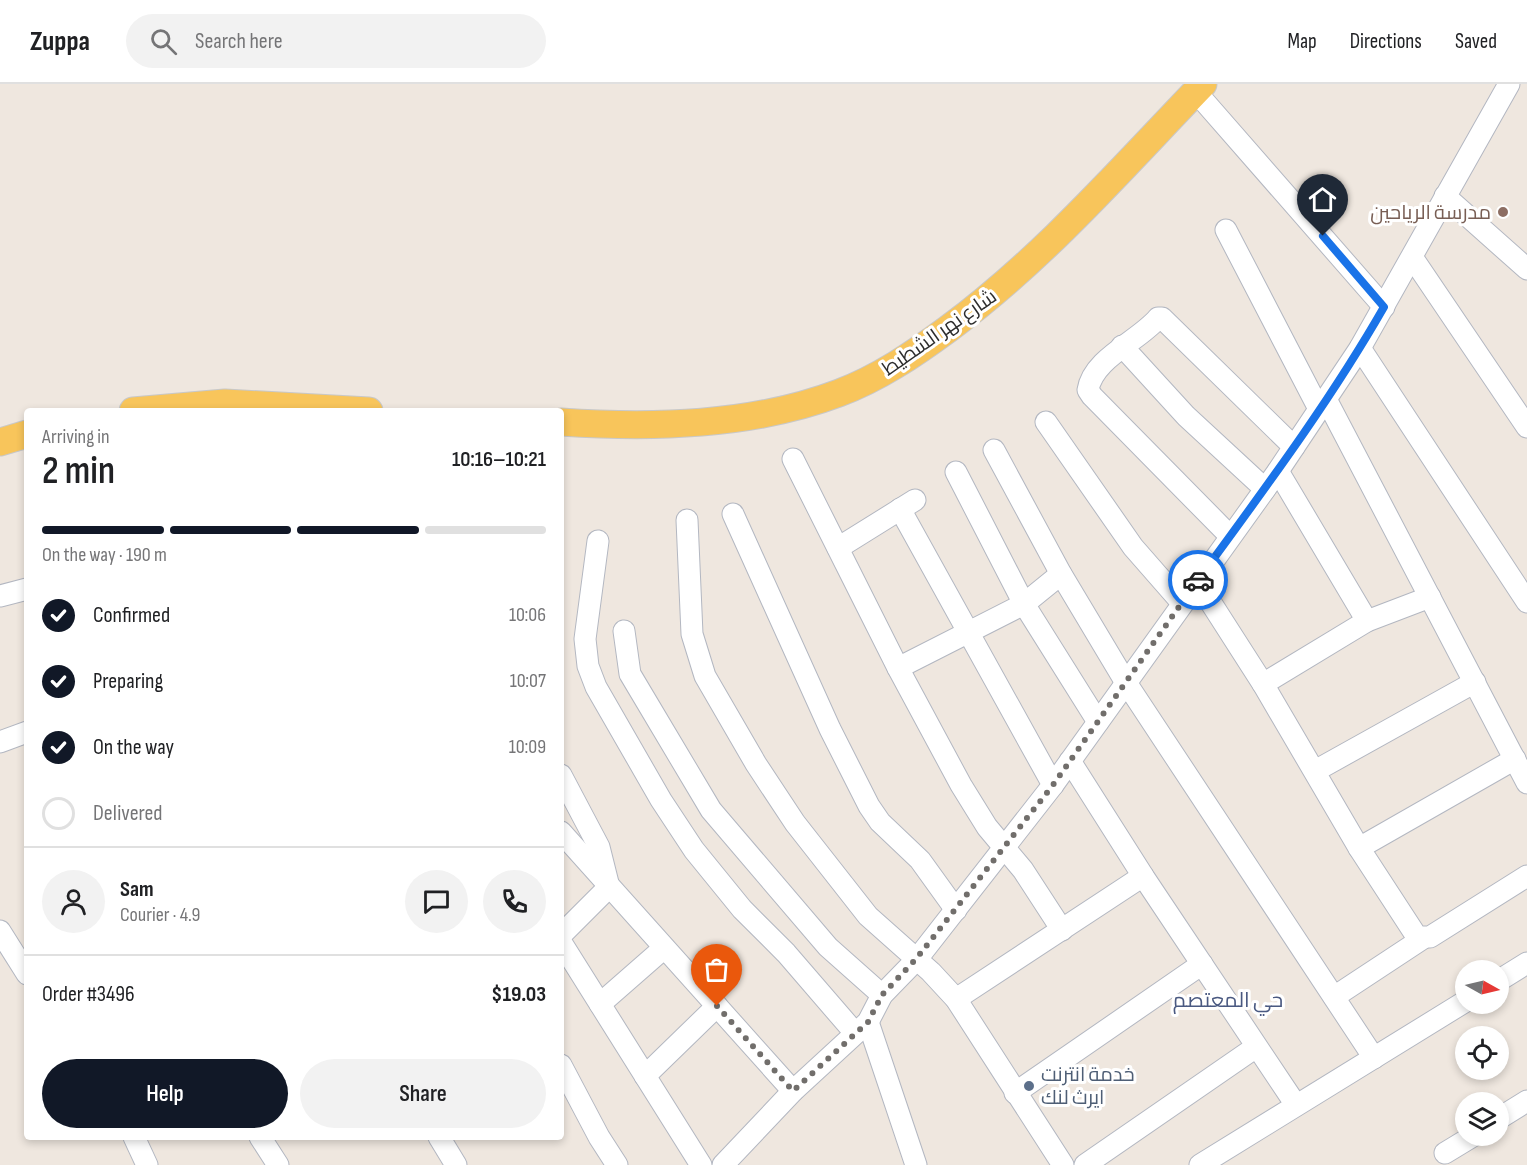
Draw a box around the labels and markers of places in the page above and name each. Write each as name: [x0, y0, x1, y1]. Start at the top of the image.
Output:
pin: [1297, 174, 1348, 236]
place label: مدرسة الرياحين: [1370, 201, 1491, 225]
marker: مدرسة الرياحين: [1496, 205, 1510, 219]
pin: [691, 944, 742, 1006]
place label: خدمة انترنت ايرث لنك: [1041, 1063, 1135, 1110]
marker: خدمة انترنت ايرث لنك: [1022, 1079, 1036, 1093]

